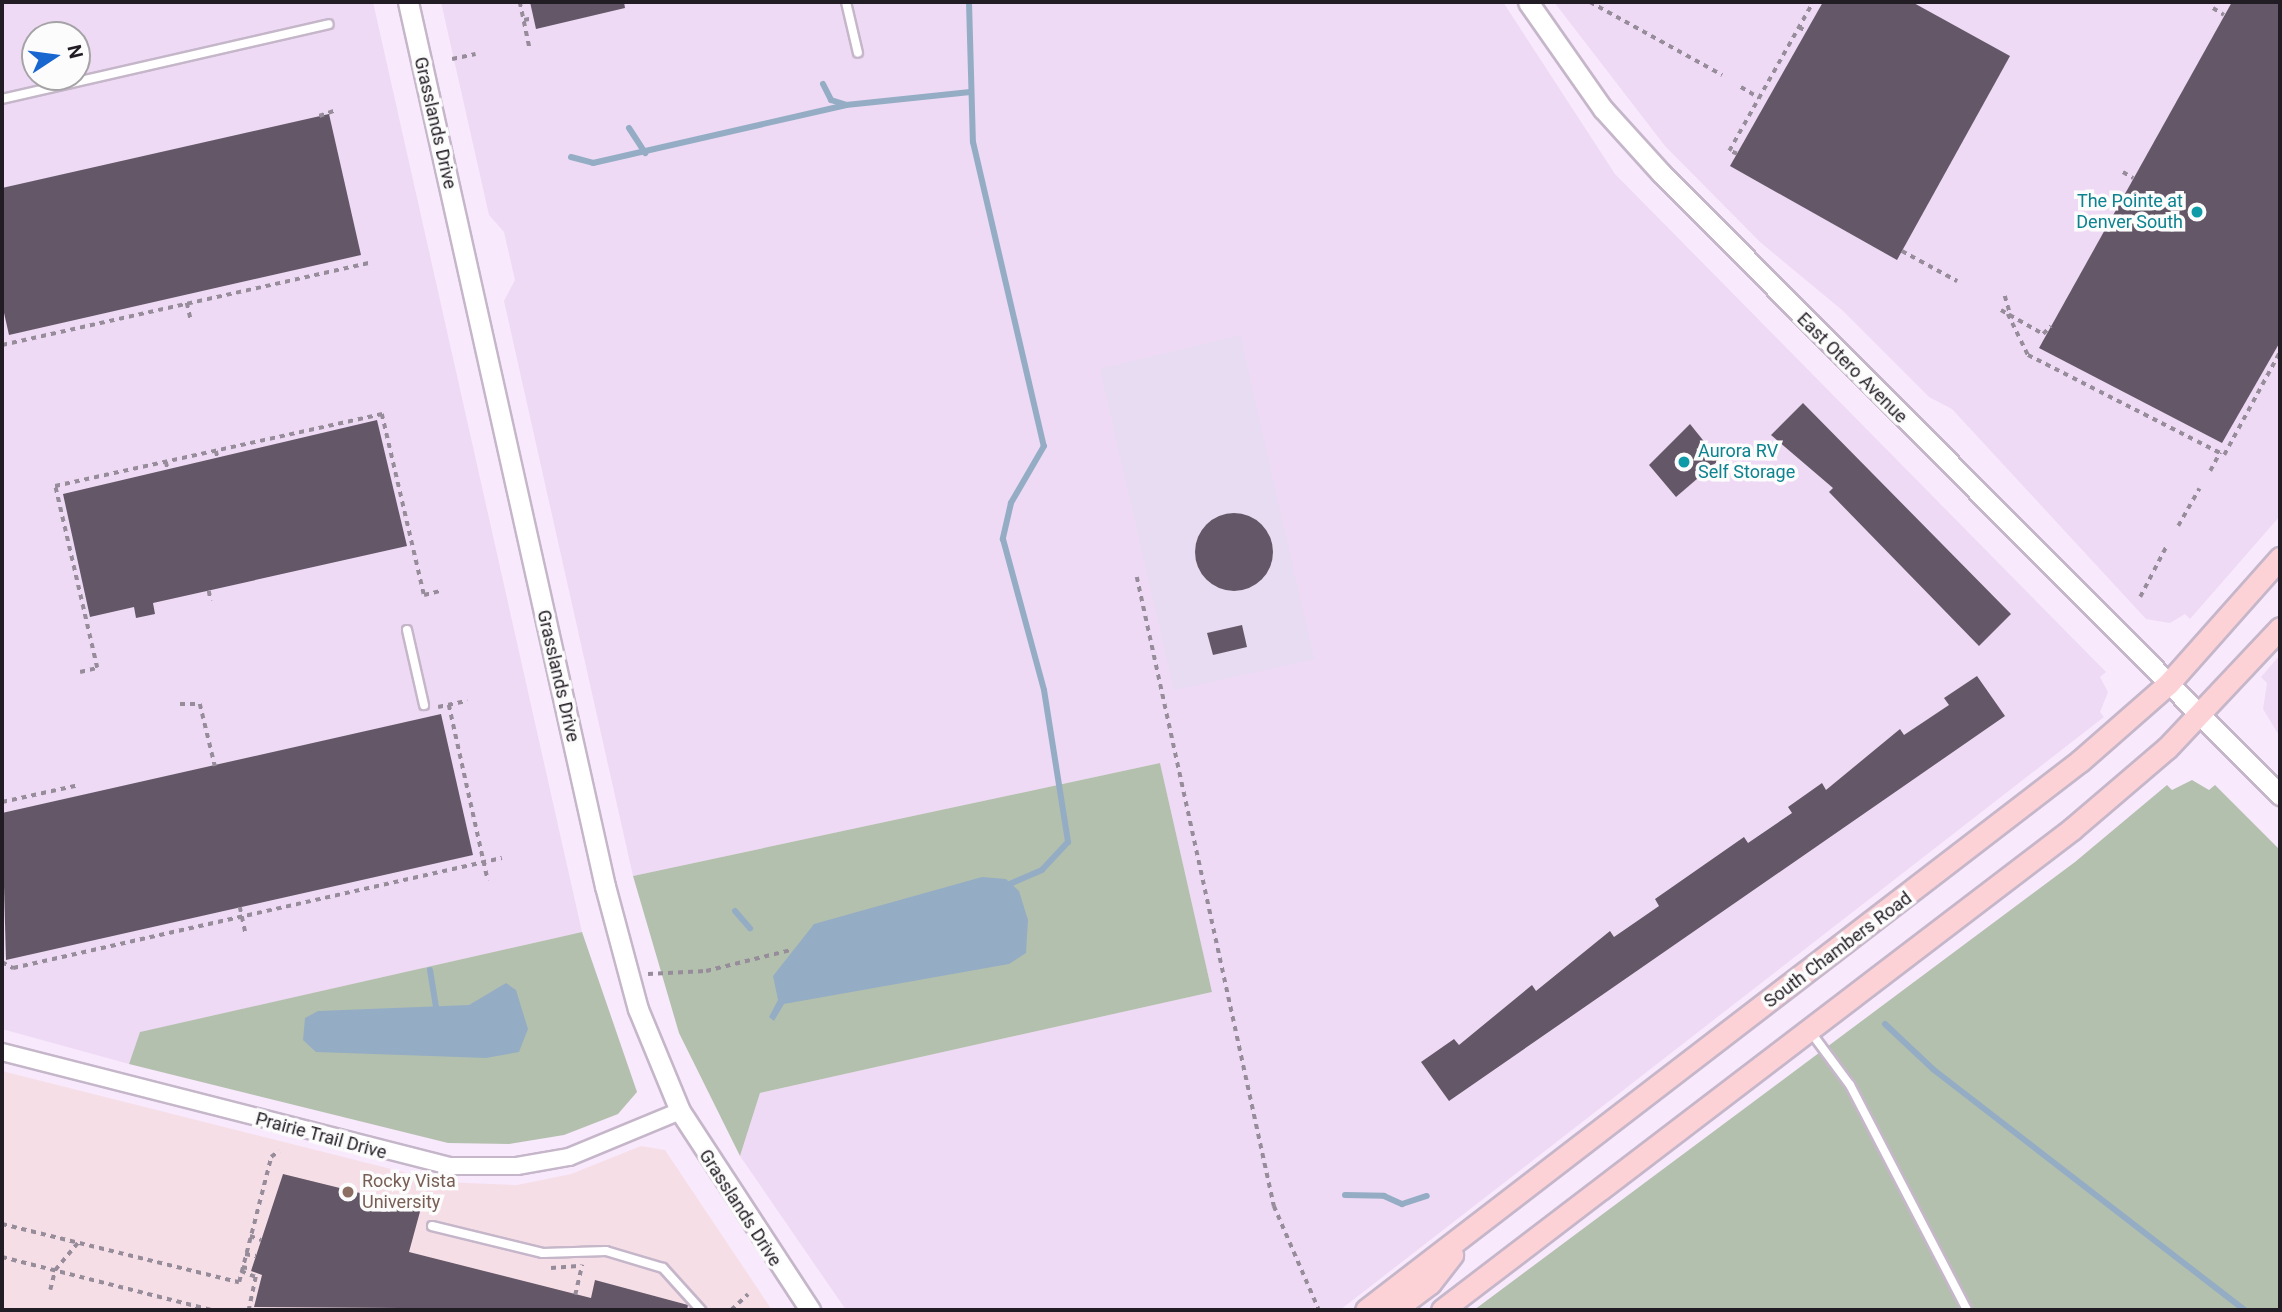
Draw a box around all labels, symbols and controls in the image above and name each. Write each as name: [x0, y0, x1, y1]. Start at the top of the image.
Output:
north arrow: [21, 21, 91, 91]
text: N: [62, 42, 88, 61]
street label: Grasslands Drive: [409, 55, 461, 191]
place label: The Pointe at Denver South: [2076, 191, 2183, 234]
marker: The Pointe at Denver South: [2189, 204, 2205, 220]
street label: East Otero Avenue: [1792, 308, 1912, 428]
place label: Aurora RV Self Storage: [1698, 441, 1795, 484]
marker: Aurora RV Self Storage: [1676, 454, 1692, 470]
street label: Grasslands Drive: [532, 608, 584, 744]
street label: South Chambers Road: [1760, 887, 1916, 1013]
street label: Prairie Trail Drive: [253, 1108, 389, 1164]
street label: Grasslands Drive: [694, 1146, 786, 1270]
place label: Rocky Vista University: [362, 1171, 456, 1214]
marker: Rocky Vista University: [340, 1184, 356, 1200]

